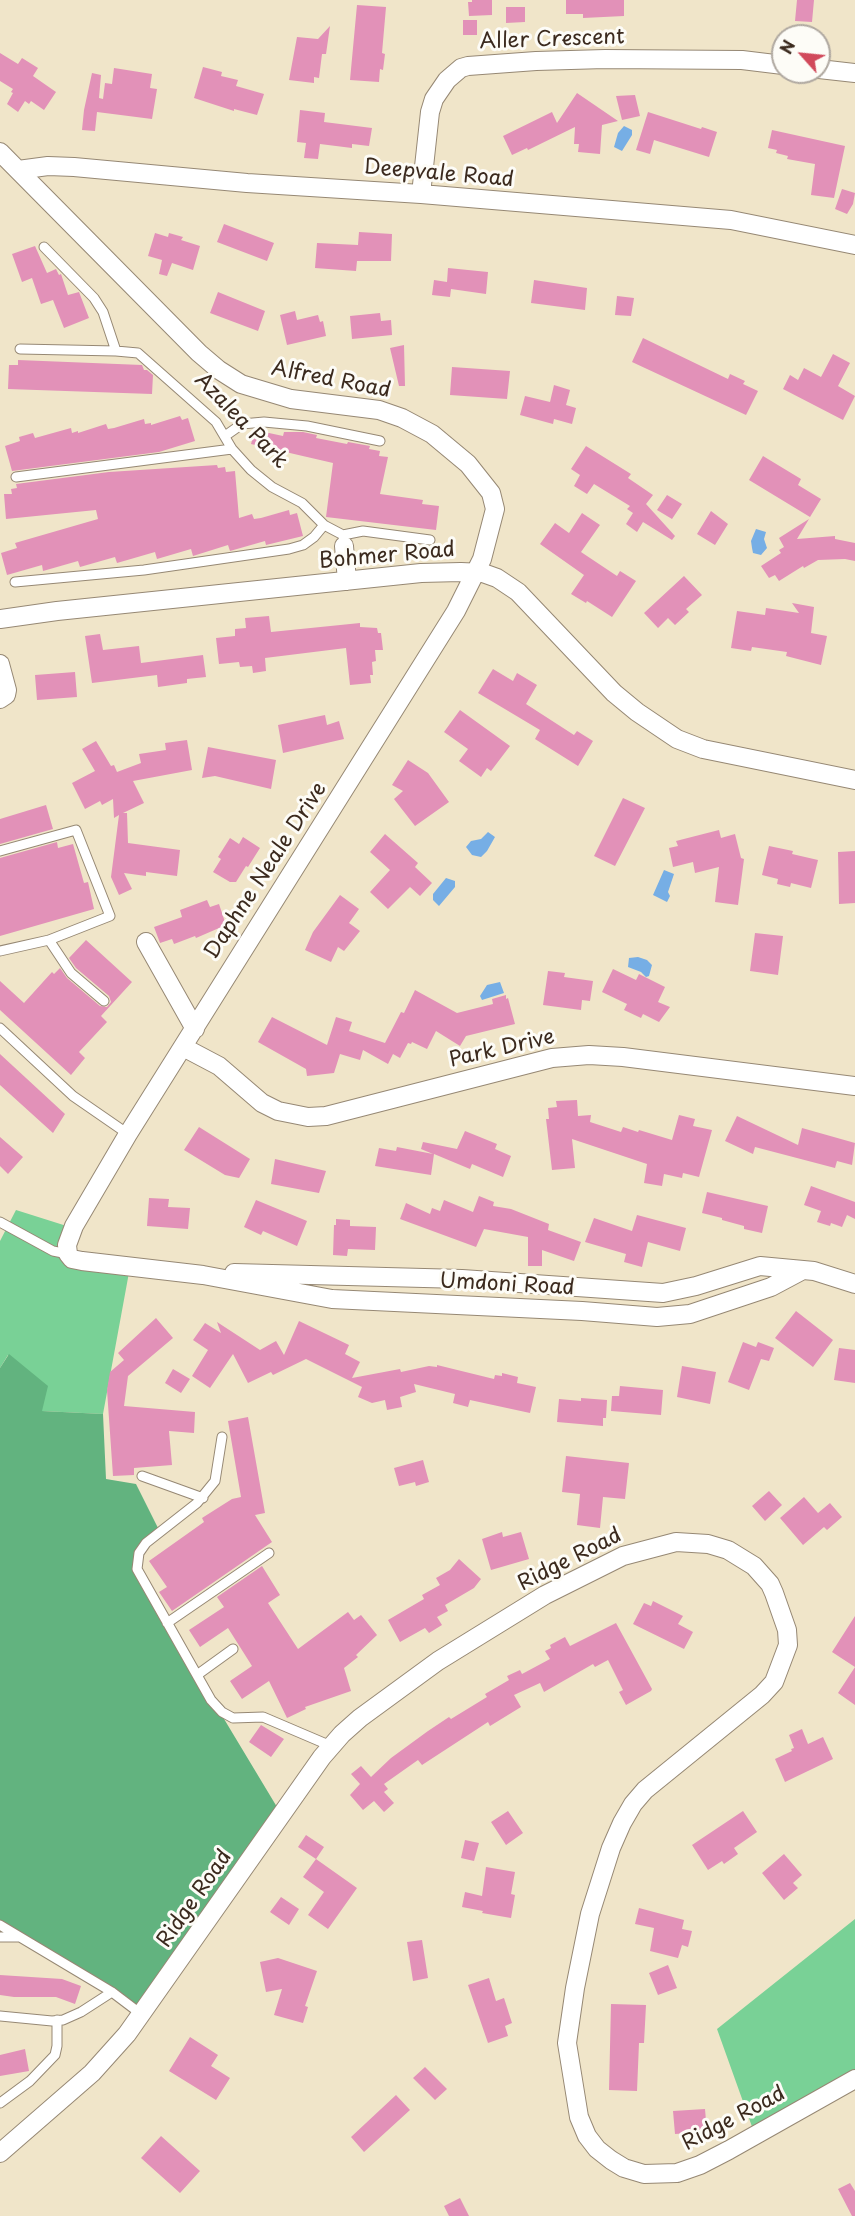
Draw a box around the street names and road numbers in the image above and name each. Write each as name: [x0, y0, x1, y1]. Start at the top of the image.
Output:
street label: Aller Crescent: [479, 25, 625, 55]
street label: Deepvale Road: [363, 155, 515, 193]
street label: Alfred Road: [269, 356, 393, 404]
street label: Azalea Park: [189, 368, 293, 474]
street label: Bohmer Road: [318, 538, 456, 574]
street label: Daphne Neale Drive: [199, 778, 333, 964]
street label: Park Drive: [447, 1025, 557, 1073]
street label: Umdoni Road: [439, 1269, 575, 1301]
street label: Ridge Road: [514, 1523, 626, 1597]
street label: Ridge Road: [152, 1845, 238, 1953]
street label: Ridge Road: [678, 2081, 790, 2157]

